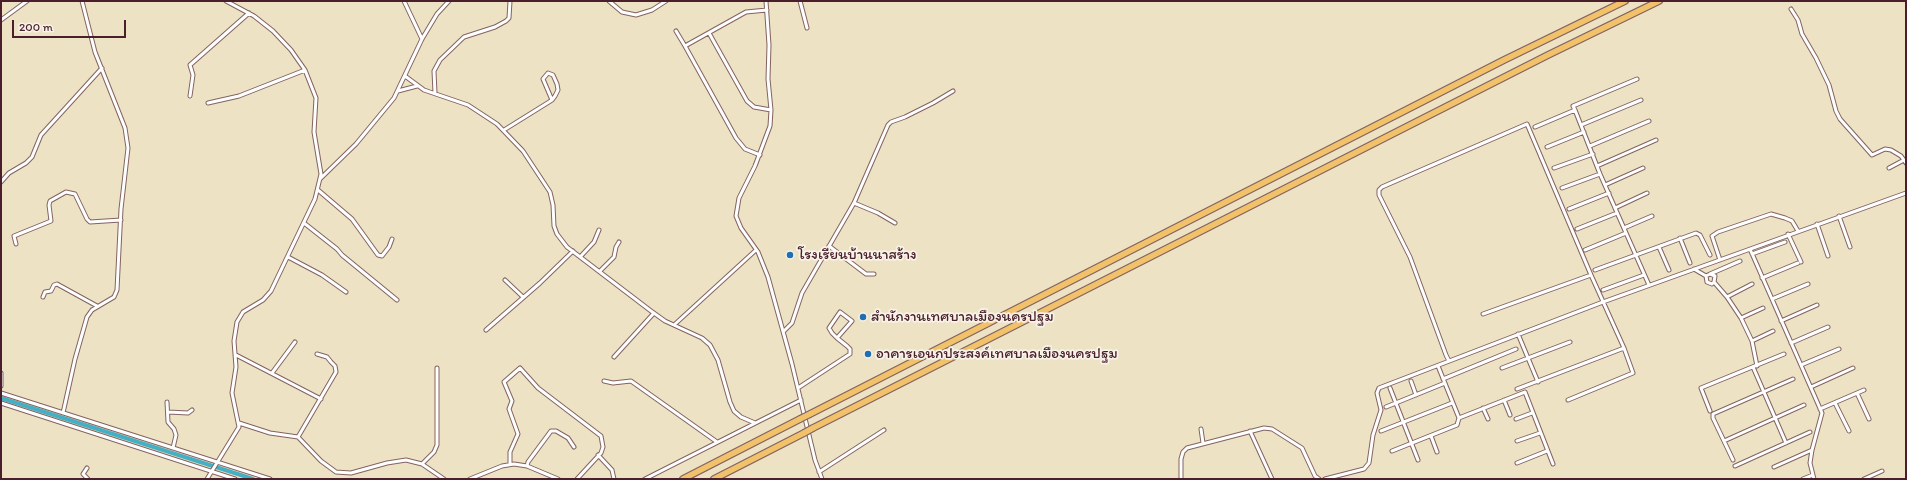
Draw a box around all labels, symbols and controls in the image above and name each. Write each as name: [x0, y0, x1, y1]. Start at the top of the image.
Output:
scale bar: [14, 12, 128, 38]
text: 200 m: [19, 20, 53, 34]
place label: โรงเรียนบ้านนาสร้าง: [798, 246, 917, 264]
marker: โรงเรียนบ้านนาสร้าง: [785, 250, 795, 260]
place label: สำนักงานเทศบาลเมืองนครปฐม: [871, 308, 1054, 326]
marker: สำนักงานเทศบาลเมืองนครปฐม: [858, 312, 868, 322]
place label: อาคารเอนกประสงค์เทศบาลเมืองนครปฐม: [876, 345, 1118, 363]
marker: อาคารเอนกประสงค์เทศบาลเมืองนครปฐม: [863, 349, 873, 359]

